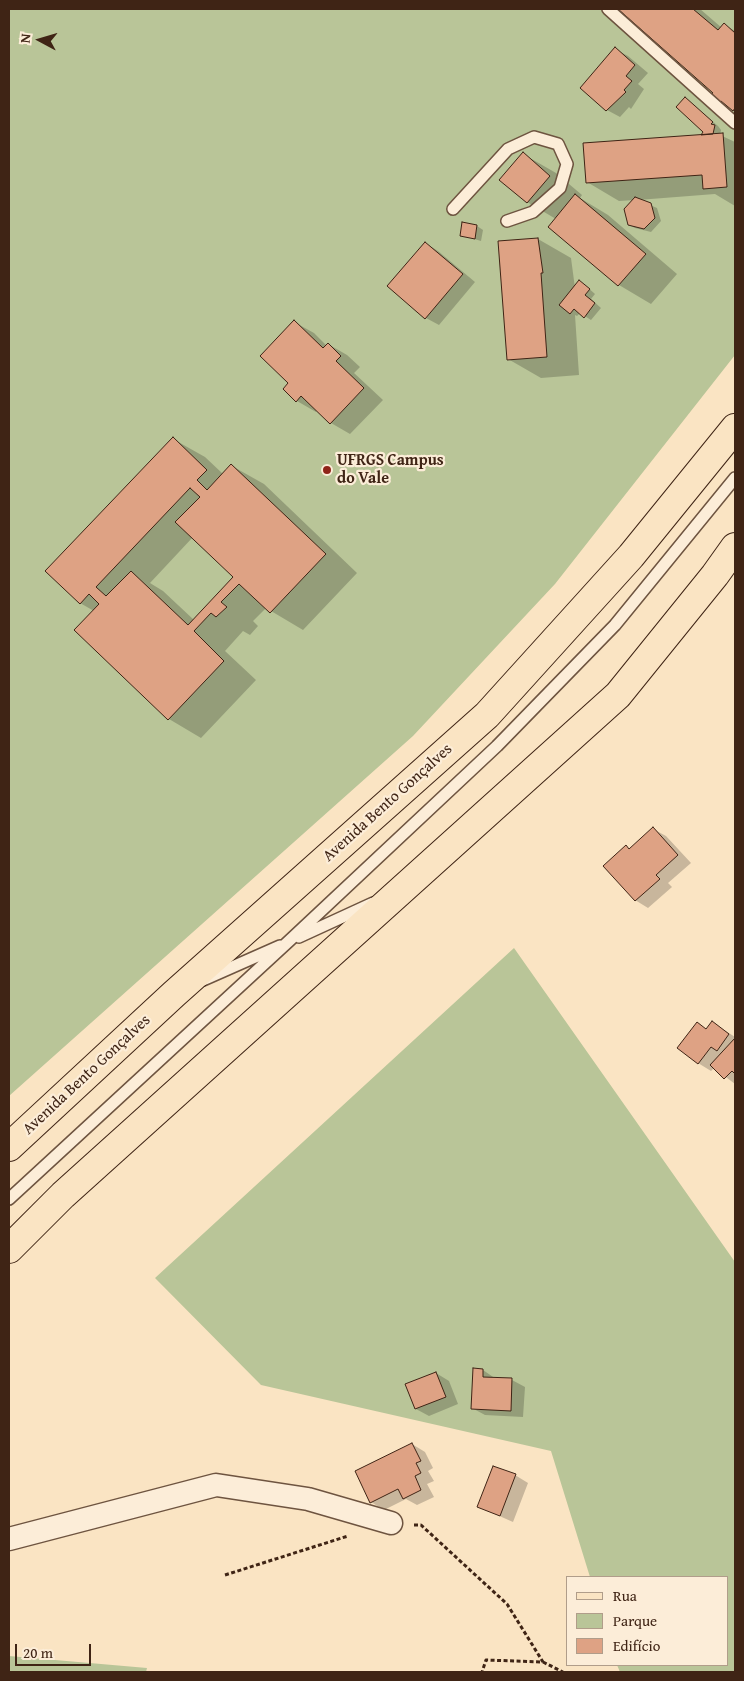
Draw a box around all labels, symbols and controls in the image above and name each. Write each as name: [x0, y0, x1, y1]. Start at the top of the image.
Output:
north arrow: [15, 15, 65, 65]
text: N: [15, 33, 36, 44]
place label: UFRGS Campus do Vale: [337, 451, 444, 489]
marker: UFRGS Campus do Vale: [321, 464, 333, 476]
street label: Avenida Bento Gonçalves: [319, 740, 457, 866]
street label: Avenida Bento Gonçalves: [19, 1011, 155, 1139]
legend: [566, 1576, 729, 1666]
text: Rua: [613, 1585, 637, 1606]
text: Parque: [613, 1610, 657, 1631]
scale bar: [18, 1634, 94, 1666]
text: Edifício: [613, 1635, 660, 1656]
text: 20 m: [23, 1642, 53, 1663]

